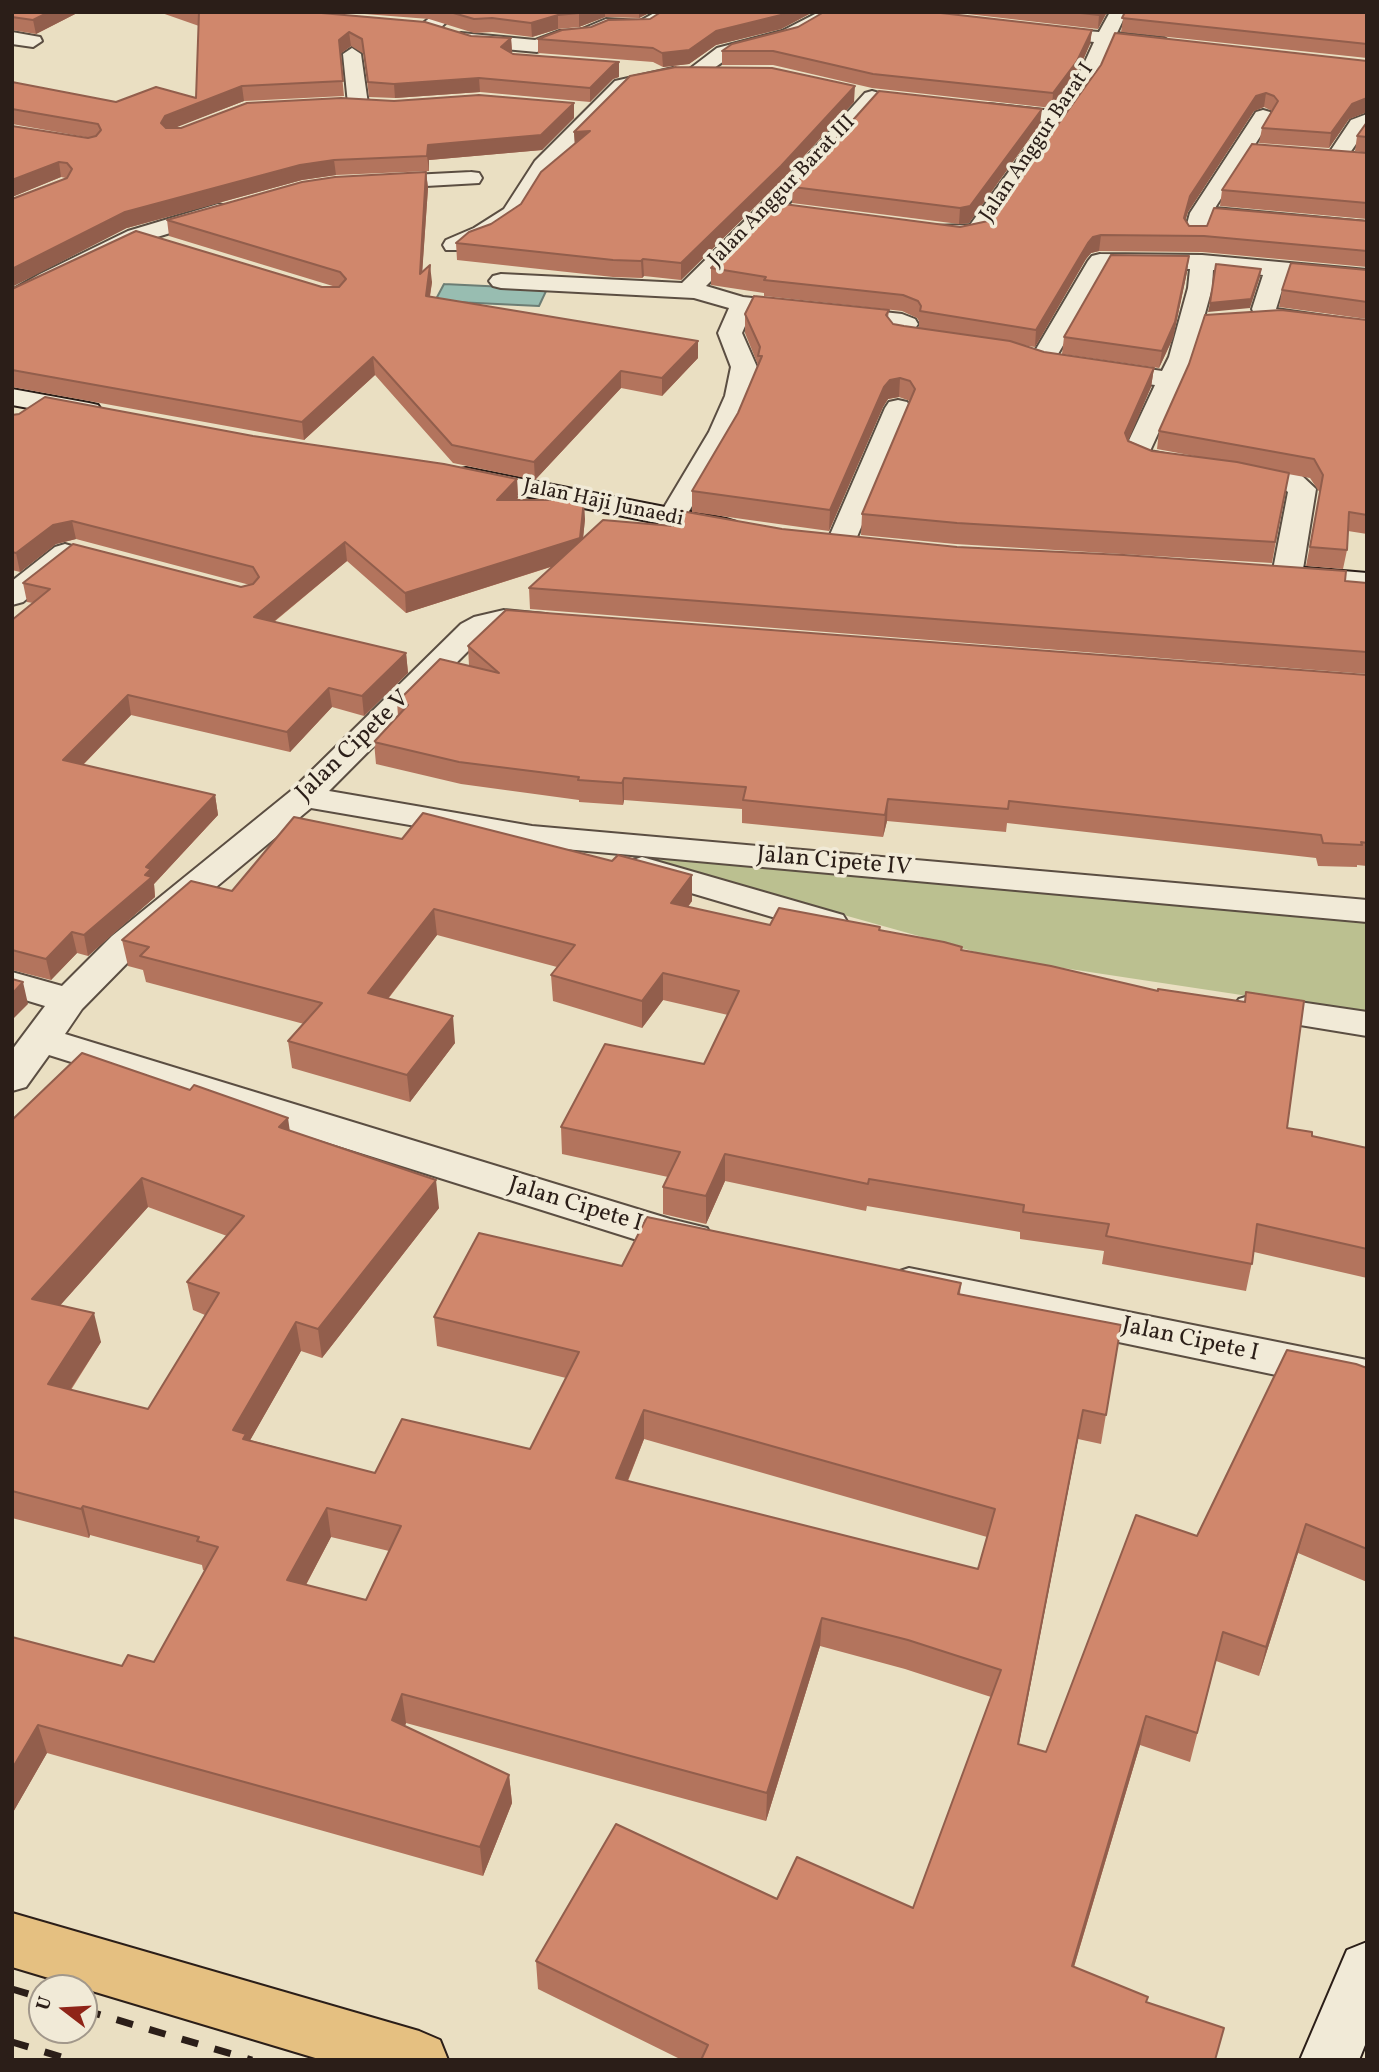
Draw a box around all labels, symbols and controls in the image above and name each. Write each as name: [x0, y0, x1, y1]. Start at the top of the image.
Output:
street label: Jalan Anggur Barat I: [976, 59, 1100, 227]
street label: Jalan Anggur Barat III: [704, 111, 862, 273]
street label: Jalan Haji Junaedi: [520, 475, 686, 533]
street label: Jalan Cipete V: [291, 686, 417, 808]
street label: Jalan Cipete IV: [755, 842, 913, 884]
street label: Jalan Cipete I: [504, 1172, 646, 1240]
street label: Jalan Cipete I: [1119, 1312, 1261, 1370]
north arrow: [28, 1974, 98, 2044]
text: U: [30, 1993, 59, 2013]

